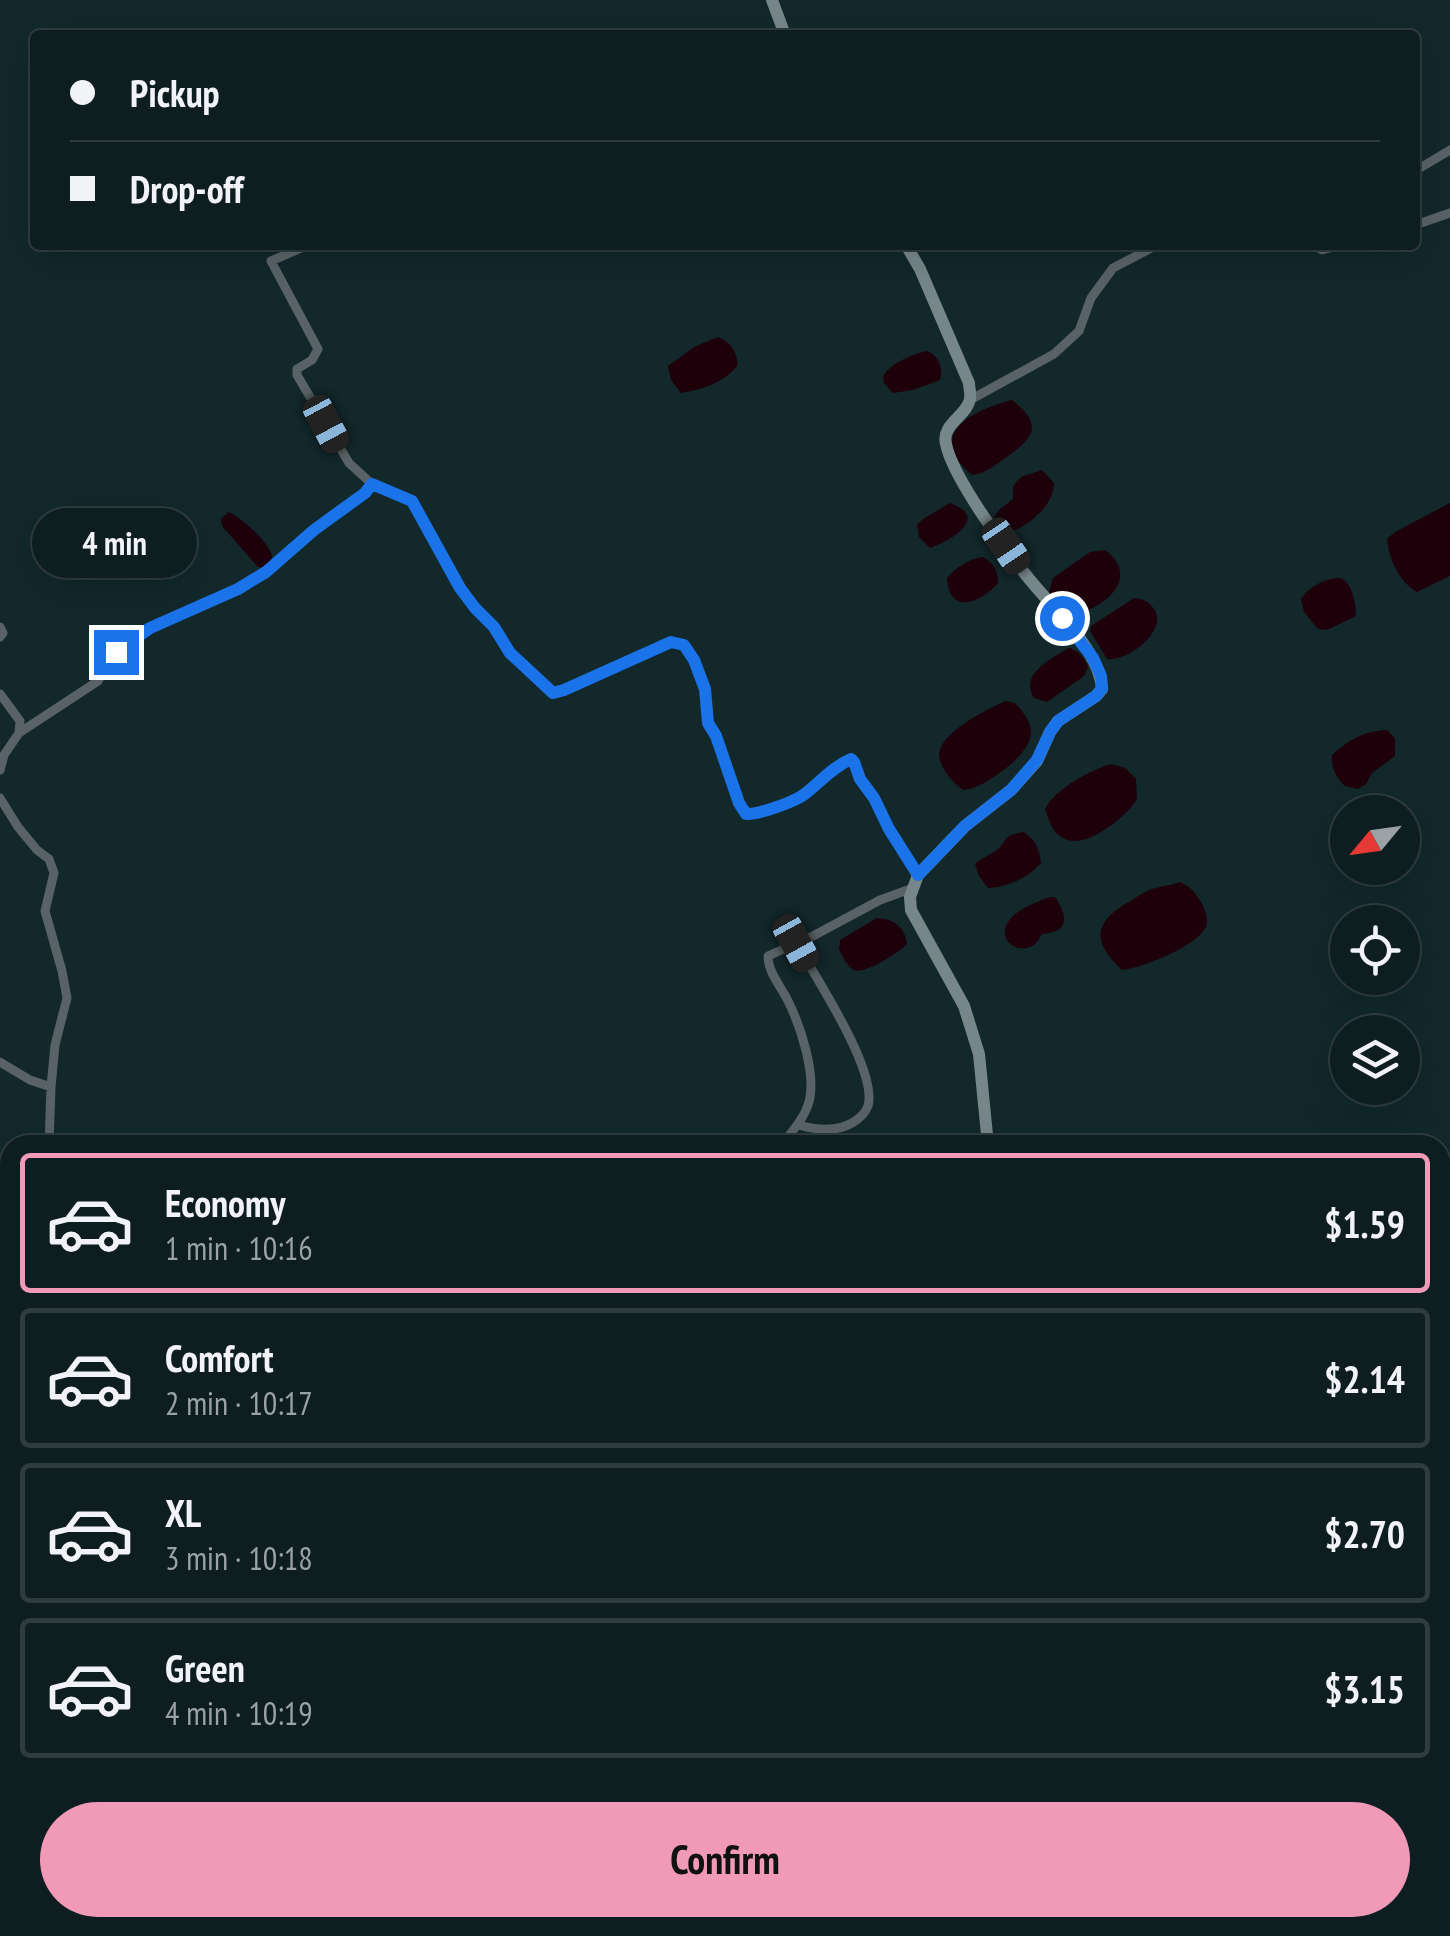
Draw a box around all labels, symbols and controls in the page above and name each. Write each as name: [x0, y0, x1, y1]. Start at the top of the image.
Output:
text: Pickup: [130, 68, 220, 117]
text: Drop-off: [130, 164, 244, 213]
car: [299, 390, 353, 458]
callout: 4 min: [34, 507, 198, 577]
car: [977, 513, 1035, 579]
text: 4 min: [82, 522, 147, 564]
route start: [1040, 596, 1085, 641]
route end: [94, 630, 139, 675]
north arrow: [1330, 795, 1420, 885]
map controls: [1330, 795, 1420, 1105]
button: locate: [1330, 905, 1420, 995]
car: [768, 909, 824, 977]
button: layers: [1330, 1015, 1420, 1105]
icon: car: [45, 1178, 135, 1268]
text: Economy: [165, 1178, 285, 1227]
text: $1.59: [1324, 1199, 1405, 1248]
text: 1 min · 10:16: [165, 1227, 313, 1269]
icon: car: [45, 1333, 135, 1423]
text: Comfort: [165, 1333, 274, 1382]
text: $2.14: [1324, 1354, 1405, 1403]
text: 2 min · 10:17: [165, 1382, 313, 1424]
icon: car: [45, 1488, 135, 1578]
text: XL: [165, 1488, 201, 1537]
text: $2.70: [1324, 1509, 1405, 1558]
text: 3 min · 10:18: [165, 1537, 313, 1579]
icon: car: [45, 1643, 135, 1733]
text: Green: [165, 1643, 245, 1692]
text: $3.15: [1324, 1664, 1405, 1713]
text: 4 min · 10:19: [165, 1692, 313, 1734]
button: Confirm: [40, 1802, 1410, 1917]

